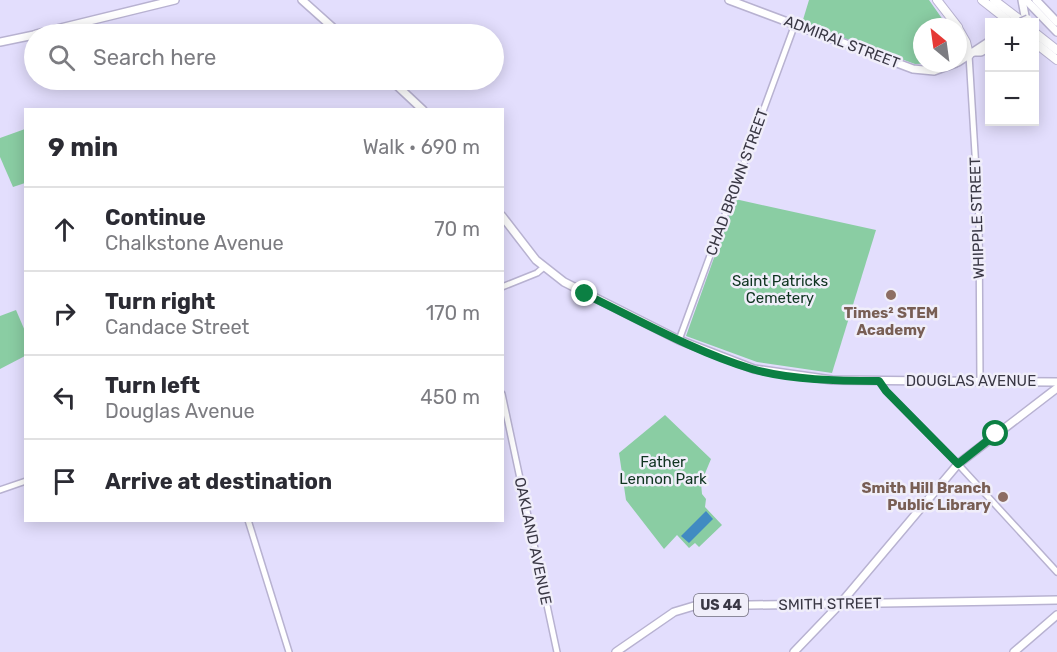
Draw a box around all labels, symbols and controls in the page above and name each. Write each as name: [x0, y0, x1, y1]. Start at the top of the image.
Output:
street label: ADMIRAL STREET: [782, 12, 903, 72]
north arrow: [913, 18, 967, 72]
map controls: [985, 18, 1039, 126]
button: +: [985, 18, 1039, 72]
search box: [24, 24, 504, 90]
icon: search: [45, 41, 78, 74]
text: Search here: [93, 44, 216, 71]
button: −: [985, 72, 1039, 126]
street label: CHAD BROWN STREET: [702, 106, 772, 258]
text: 9 min: [48, 132, 118, 163]
text: Walk · 690 m: [363, 135, 480, 159]
street label: WHIPPLE STREET: [966, 156, 988, 279]
text: Continue: [105, 204, 206, 231]
icon: ahead: [48, 213, 81, 246]
text: 70 m: [434, 217, 480, 241]
text: Chalkstone Avenue: [105, 231, 284, 255]
park label: Saint Patricks Cemetery: [732, 272, 828, 307]
route end: [571, 280, 597, 306]
text: Turn right: [105, 288, 215, 315]
marker: Times² STEM Academy: [884, 288, 898, 302]
icon: right: [48, 297, 81, 330]
text: 170 m: [426, 301, 480, 325]
place label: Times² STEM Academy: [844, 304, 938, 339]
text: Candace Street: [105, 315, 249, 339]
text: Turn left: [105, 372, 200, 399]
street label: DOUGLAS AVENUE: [906, 372, 1036, 390]
icon: left: [48, 381, 81, 414]
text: 450 m: [420, 385, 480, 409]
text: Douglas Avenue: [105, 399, 255, 423]
route start: [982, 420, 1008, 446]
park label: Father Lennon Park: [619, 453, 707, 488]
icon: arrive: [48, 465, 81, 498]
text: Arrive at destination: [105, 468, 332, 495]
street label: OAKLAND AVENUE: [511, 476, 555, 606]
place label: Smith Hill Branch Public Library: [861, 479, 991, 514]
marker: Smith Hill Branch Public Library: [996, 490, 1010, 504]
road number: US 44: [694, 594, 748, 616]
street label: SMITH STREET: [778, 594, 882, 614]

